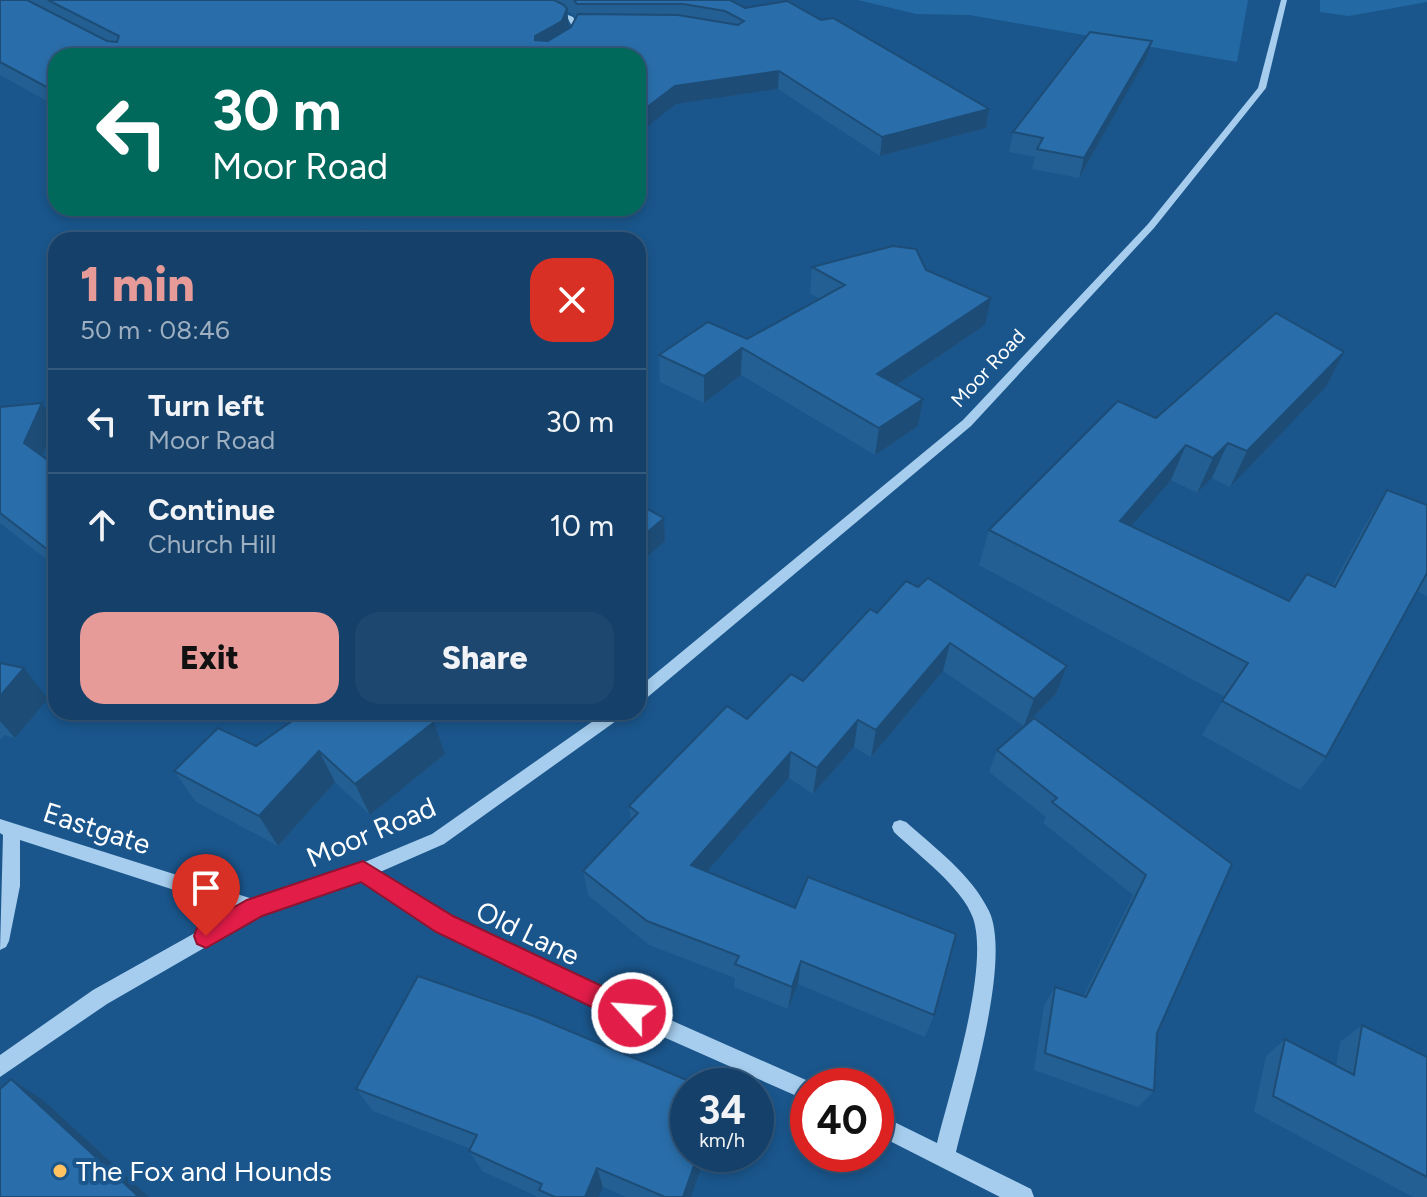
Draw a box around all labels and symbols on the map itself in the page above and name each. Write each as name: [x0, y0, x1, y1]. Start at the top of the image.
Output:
street label: Moor Road: [946, 324, 1030, 412]
street label: Moor Road: [301, 790, 441, 874]
street label: Eastgate: [39, 795, 155, 861]
pin: [172, 854, 240, 936]
street label: Old Lane: [471, 893, 585, 973]
position arrow: [590, 971, 674, 1055]
speed limit sign: 40: [790, 1068, 894, 1172]
place label: The Fox and Hounds: [76, 1154, 332, 1188]
marker: The Fox and Hounds: [51, 1162, 69, 1180]

